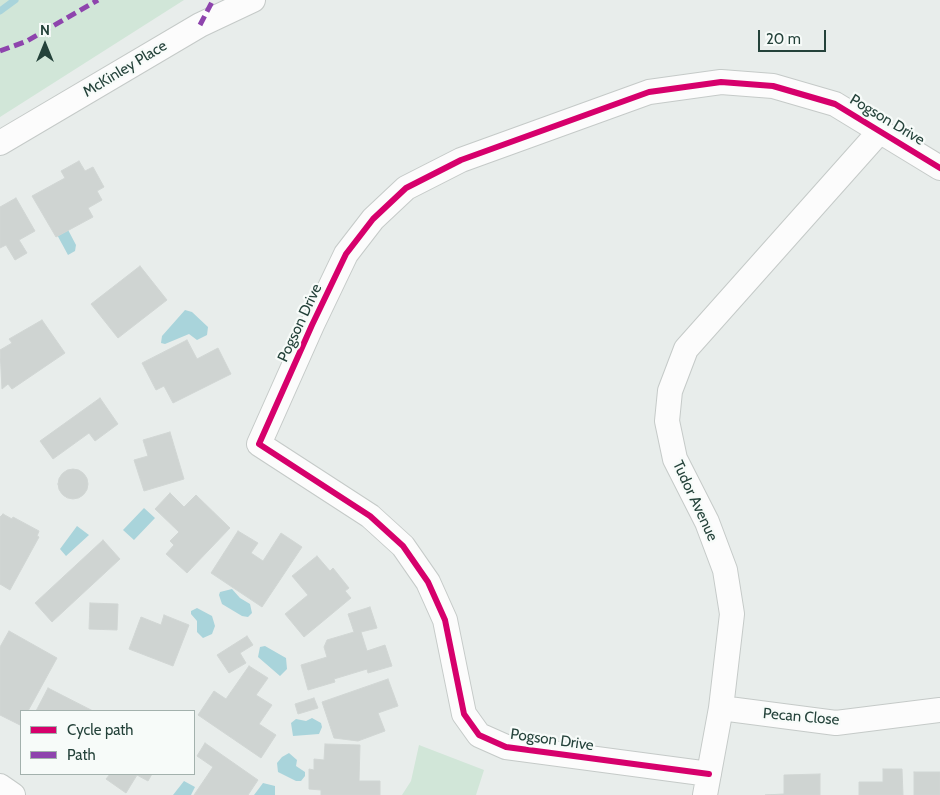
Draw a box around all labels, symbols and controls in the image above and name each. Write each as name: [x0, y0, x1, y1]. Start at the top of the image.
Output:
north arrow: [20, 20, 70, 70]
scale bar: [760, 20, 828, 52]
text: N: [40, 21, 50, 39]
text: 20 m: [766, 30, 801, 48]
street label: McKinley Place: [80, 37, 170, 101]
street label: Pogson Drive: [846, 91, 928, 149]
street label: Pogson Drive: [274, 281, 326, 365]
street label: Tudor Avenue: [669, 458, 721, 544]
street label: Pecan Close: [762, 705, 840, 729]
legend: [20, 710, 195, 775]
text: Cycle path: [67, 721, 133, 739]
street label: Pogson Drive: [509, 725, 595, 755]
text: Path: [67, 746, 96, 764]

